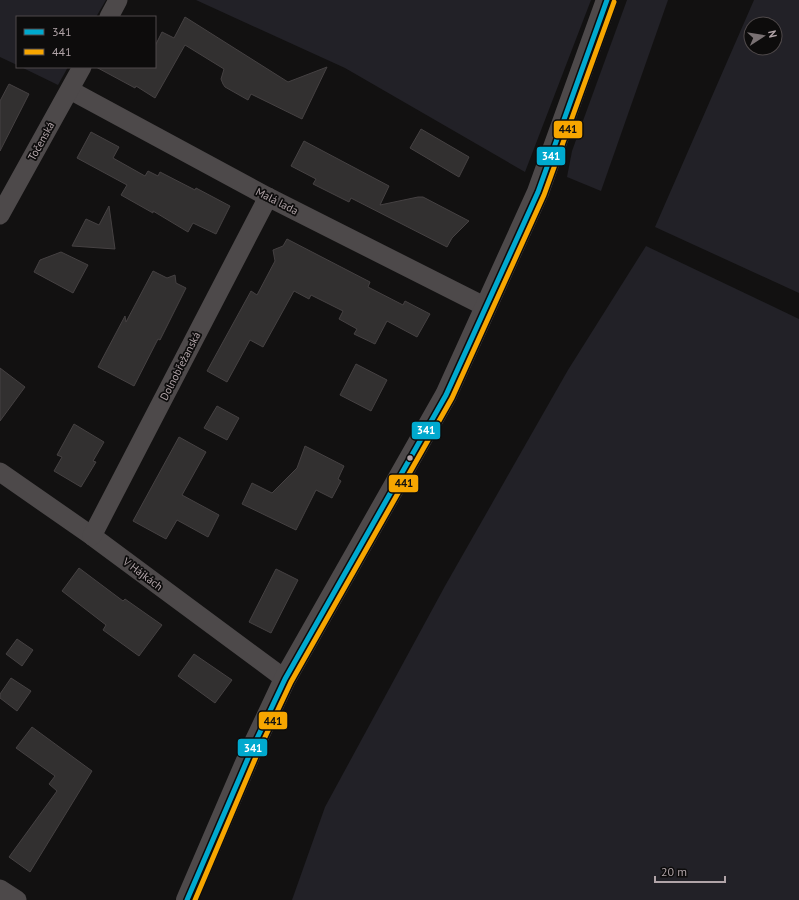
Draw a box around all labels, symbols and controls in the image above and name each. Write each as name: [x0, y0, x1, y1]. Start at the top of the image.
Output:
legend: [16, 16, 156, 68]
north arrow: [743, 16, 783, 56]
text: 341: [52, 24, 72, 39]
text: N: [765, 29, 780, 39]
text: 441: [52, 44, 72, 59]
street label: Točenská: [25, 119, 57, 163]
line badge: 441: [553, 120, 583, 139]
text: 441: [559, 122, 577, 136]
line badge: 341: [536, 146, 566, 166]
text: 341: [542, 149, 560, 163]
street label: Malá lada: [253, 184, 301, 218]
street label: Dolnobřežanská: [157, 329, 203, 403]
line badge: 341: [411, 421, 441, 440]
text: 341: [417, 423, 435, 437]
unlabelled marker: [405, 453, 415, 463]
line badge: 441: [388, 474, 419, 493]
text: 441: [395, 476, 413, 490]
street label: V Hájkách: [119, 554, 166, 594]
line badge: 441: [258, 711, 288, 730]
text: 441: [264, 714, 282, 728]
line badge: 341: [237, 738, 268, 757]
text: 341: [244, 741, 262, 755]
scale bar: [655, 858, 725, 884]
text: 20 m: [661, 864, 687, 879]

